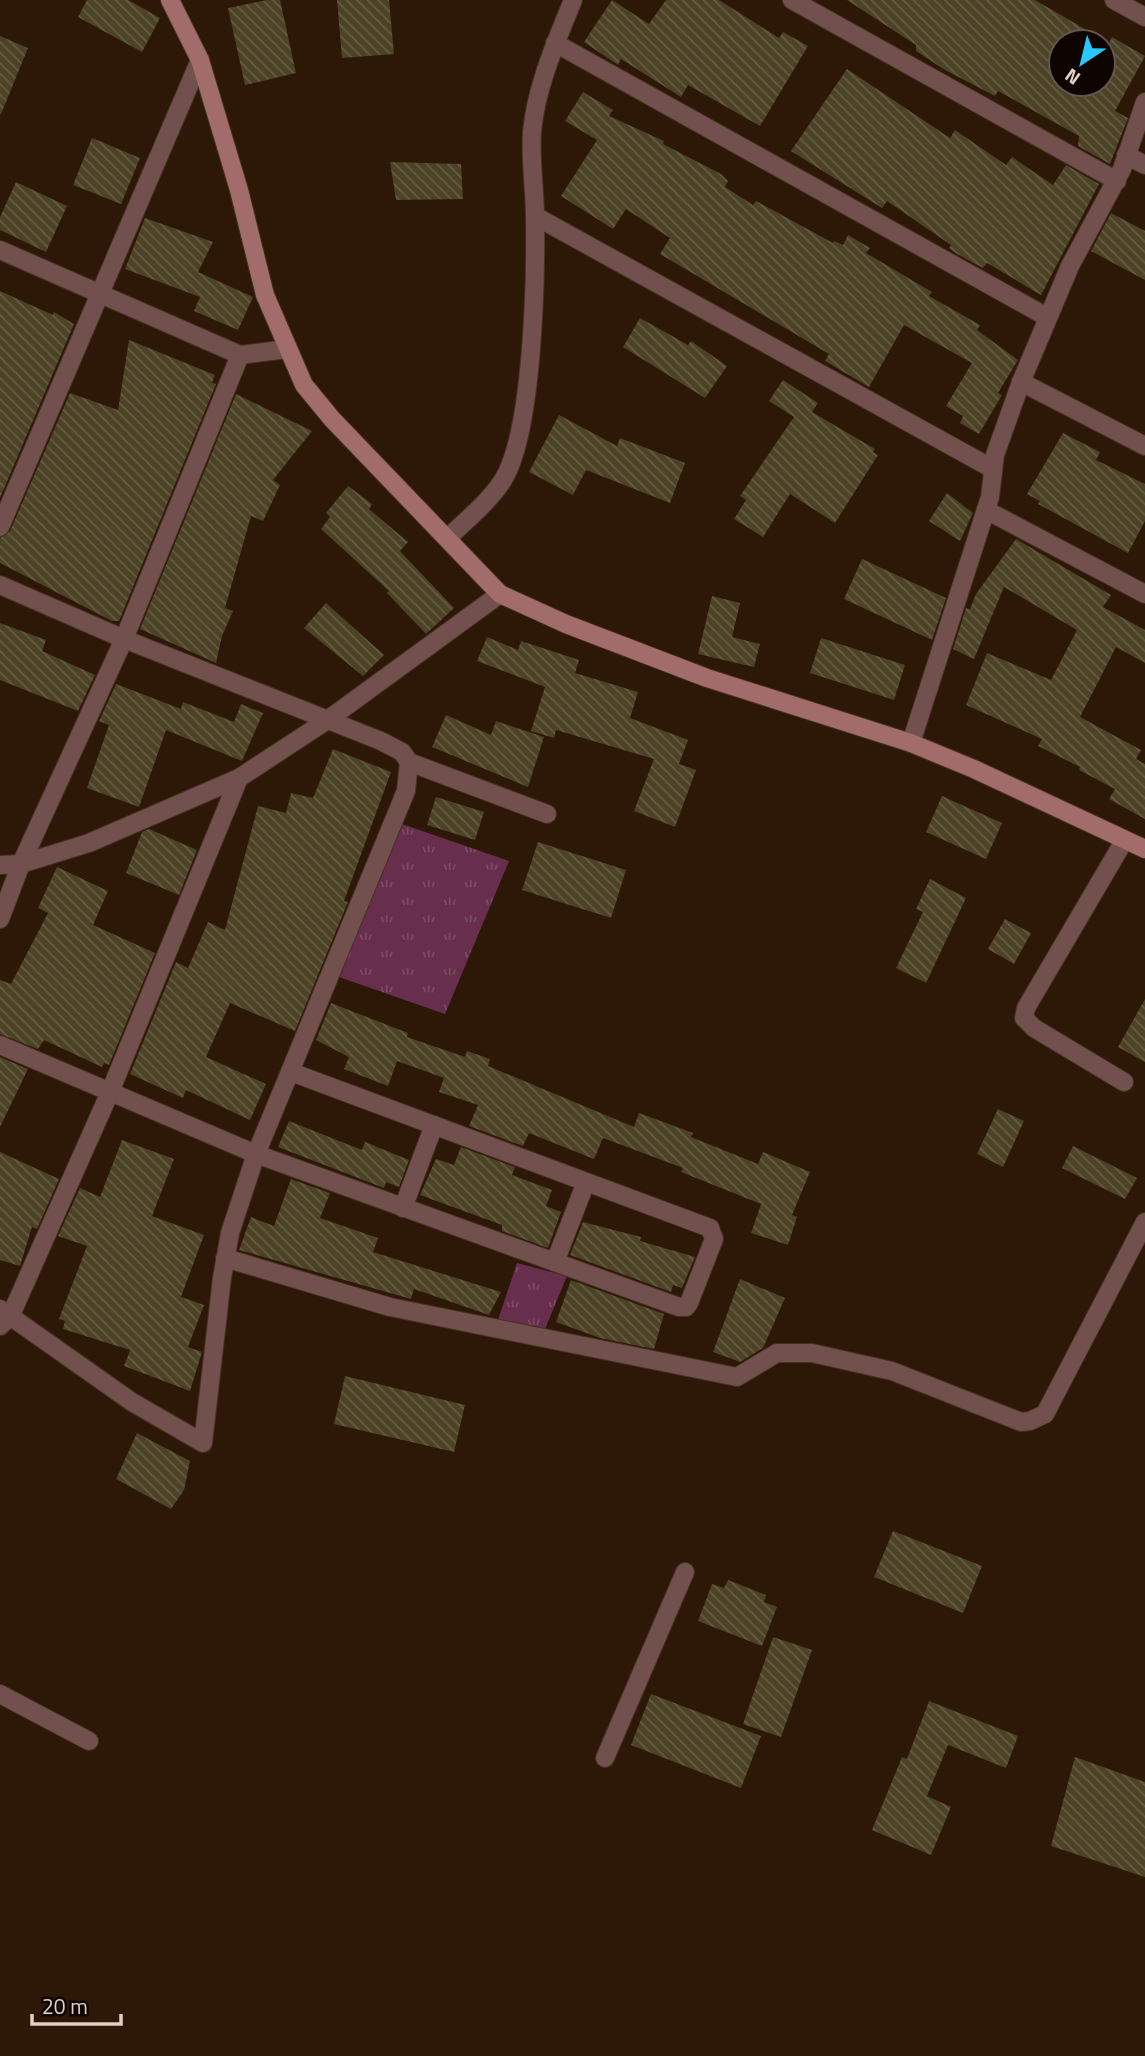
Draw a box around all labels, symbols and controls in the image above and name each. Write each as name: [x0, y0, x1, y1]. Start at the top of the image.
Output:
north arrow: [1047, 28, 1117, 98]
text: N: [1058, 62, 1086, 93]
scale bar: [32, 1982, 121, 2026]
text: 20 m: [42, 1990, 88, 2022]

